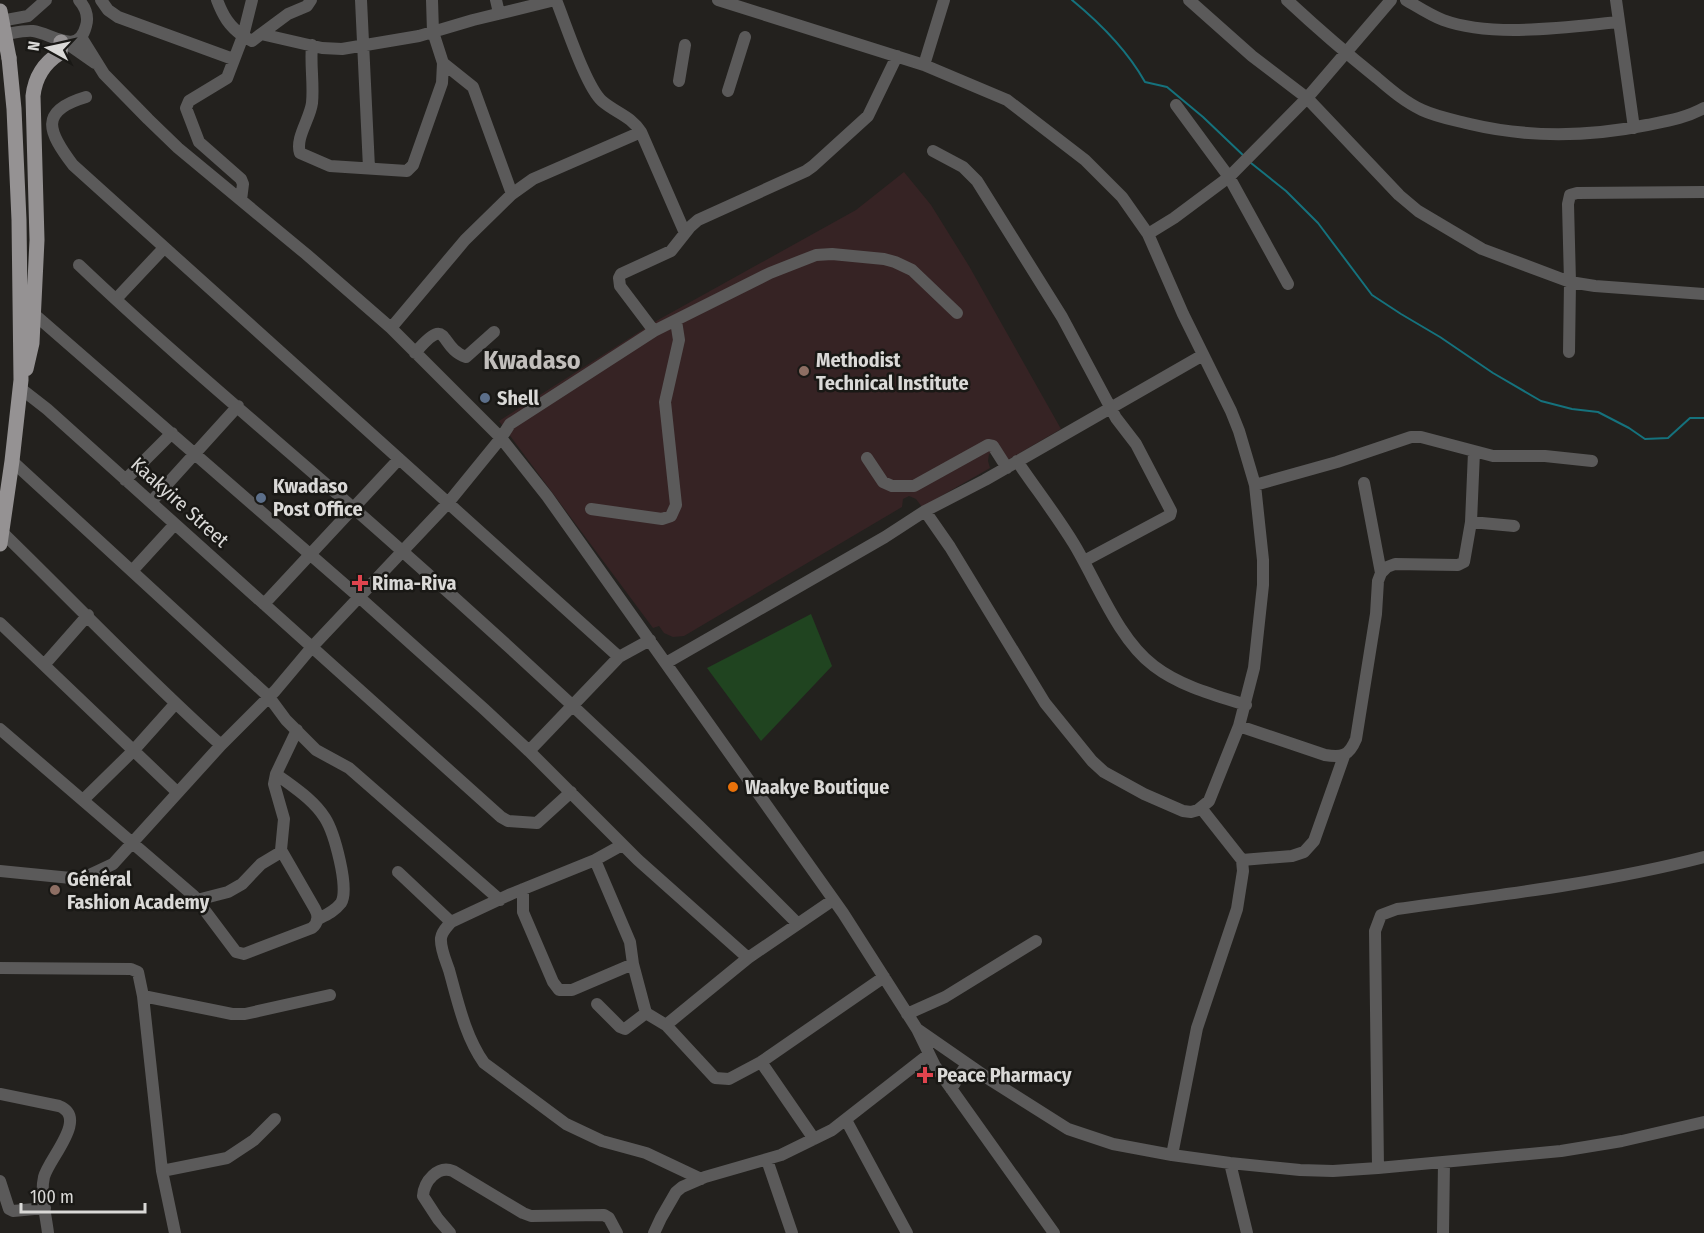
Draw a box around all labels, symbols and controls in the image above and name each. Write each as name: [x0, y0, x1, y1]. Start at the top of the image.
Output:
north arrow: [18, 18, 78, 78]
text: N: [24, 40, 44, 52]
district label: Kwadaso: [483, 345, 581, 376]
place label: Methodist Technical Institute: [816, 348, 969, 395]
marker: Methodist Technical Institute: [797, 364, 811, 378]
place label: Shell: [497, 386, 539, 410]
marker: Shell: [478, 391, 492, 405]
street label: Kaakyire Street: [126, 452, 234, 553]
place label: Kwadaso Post Office: [273, 474, 363, 521]
marker: Kwadaso Post Office: [254, 491, 268, 505]
place label: Rima-Riva: [372, 571, 456, 595]
marker: Rima-Riva: [353, 576, 367, 590]
place label: Waakye Boutique: [745, 775, 889, 799]
marker: Waakye Boutique: [726, 780, 740, 794]
place label: Général Fashion Academy: [67, 867, 210, 914]
marker: Général Fashion Academy: [48, 883, 62, 897]
place label: Peace Pharmacy: [937, 1063, 1072, 1087]
marker: Peace Pharmacy: [918, 1068, 932, 1082]
scale bar: [21, 1176, 146, 1214]
text: 100 m: [30, 1186, 74, 1208]

